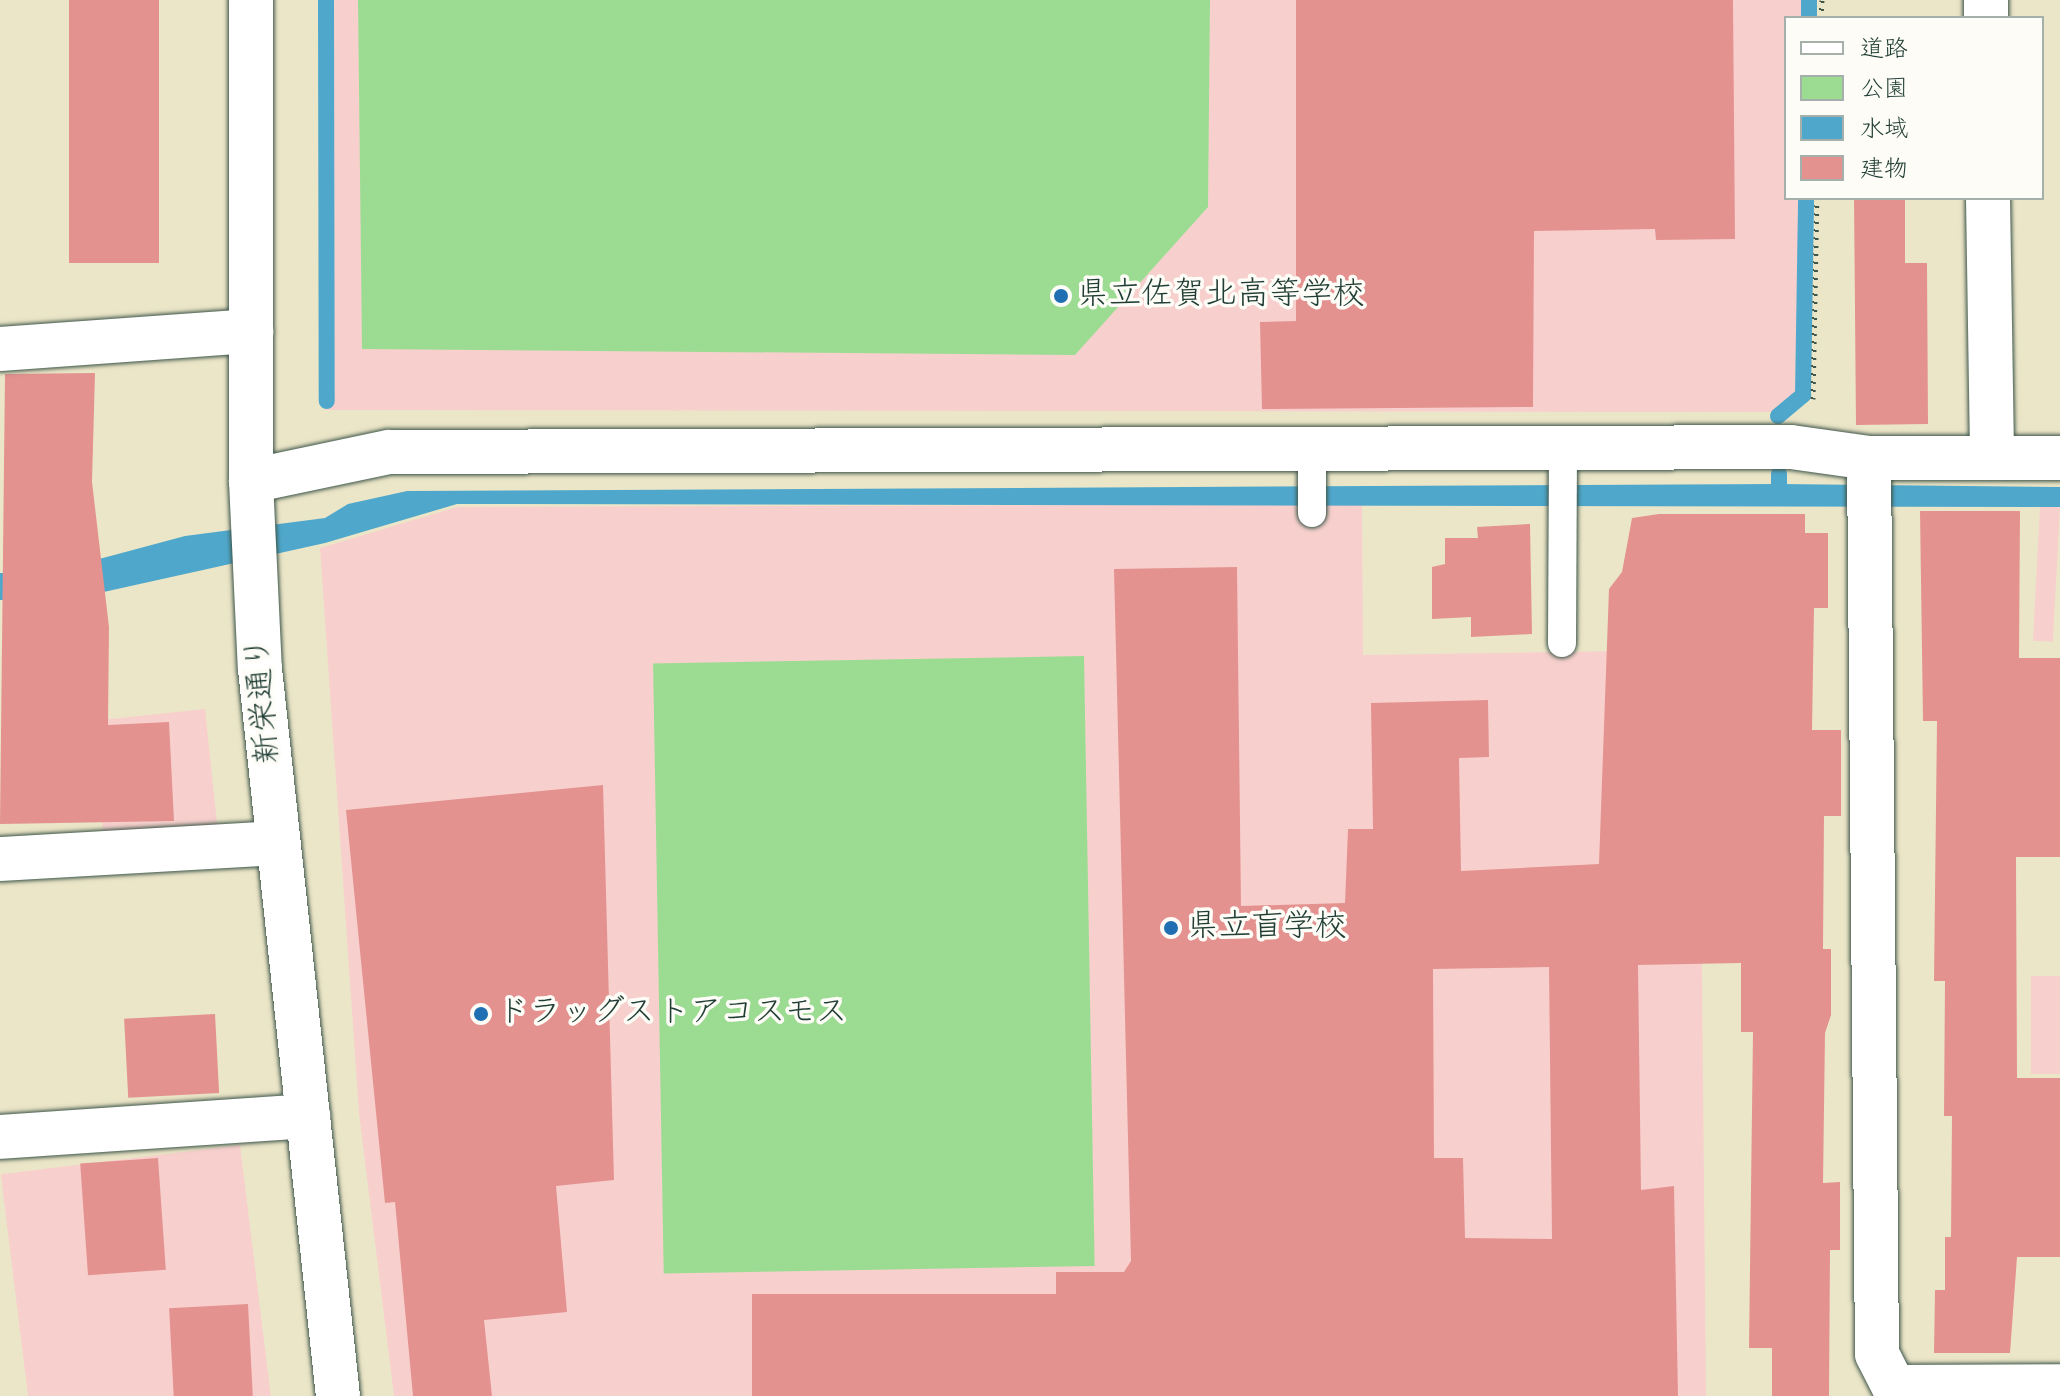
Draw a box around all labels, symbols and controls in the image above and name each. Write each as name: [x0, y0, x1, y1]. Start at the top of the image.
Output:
legend: [1784, 16, 2044, 200]
text: 道路: [1860, 33, 1908, 68]
text: 公園: [1860, 73, 1908, 108]
text: 水域: [1860, 113, 1908, 148]
text: 建物: [1860, 153, 1908, 188]
place label: 県立佐賀北高等学校: [1077, 277, 1365, 315]
marker: 県立佐賀北高等学校: [1052, 287, 1070, 305]
street label: 新栄通り: [240, 635, 290, 765]
place label: 県立盲学校: [1187, 909, 1347, 947]
marker: 県立盲学校: [1162, 919, 1180, 937]
place label: ドラッグストアコスモス: [497, 995, 849, 1033]
marker: ドラッグストアコスモス: [472, 1005, 490, 1023]

